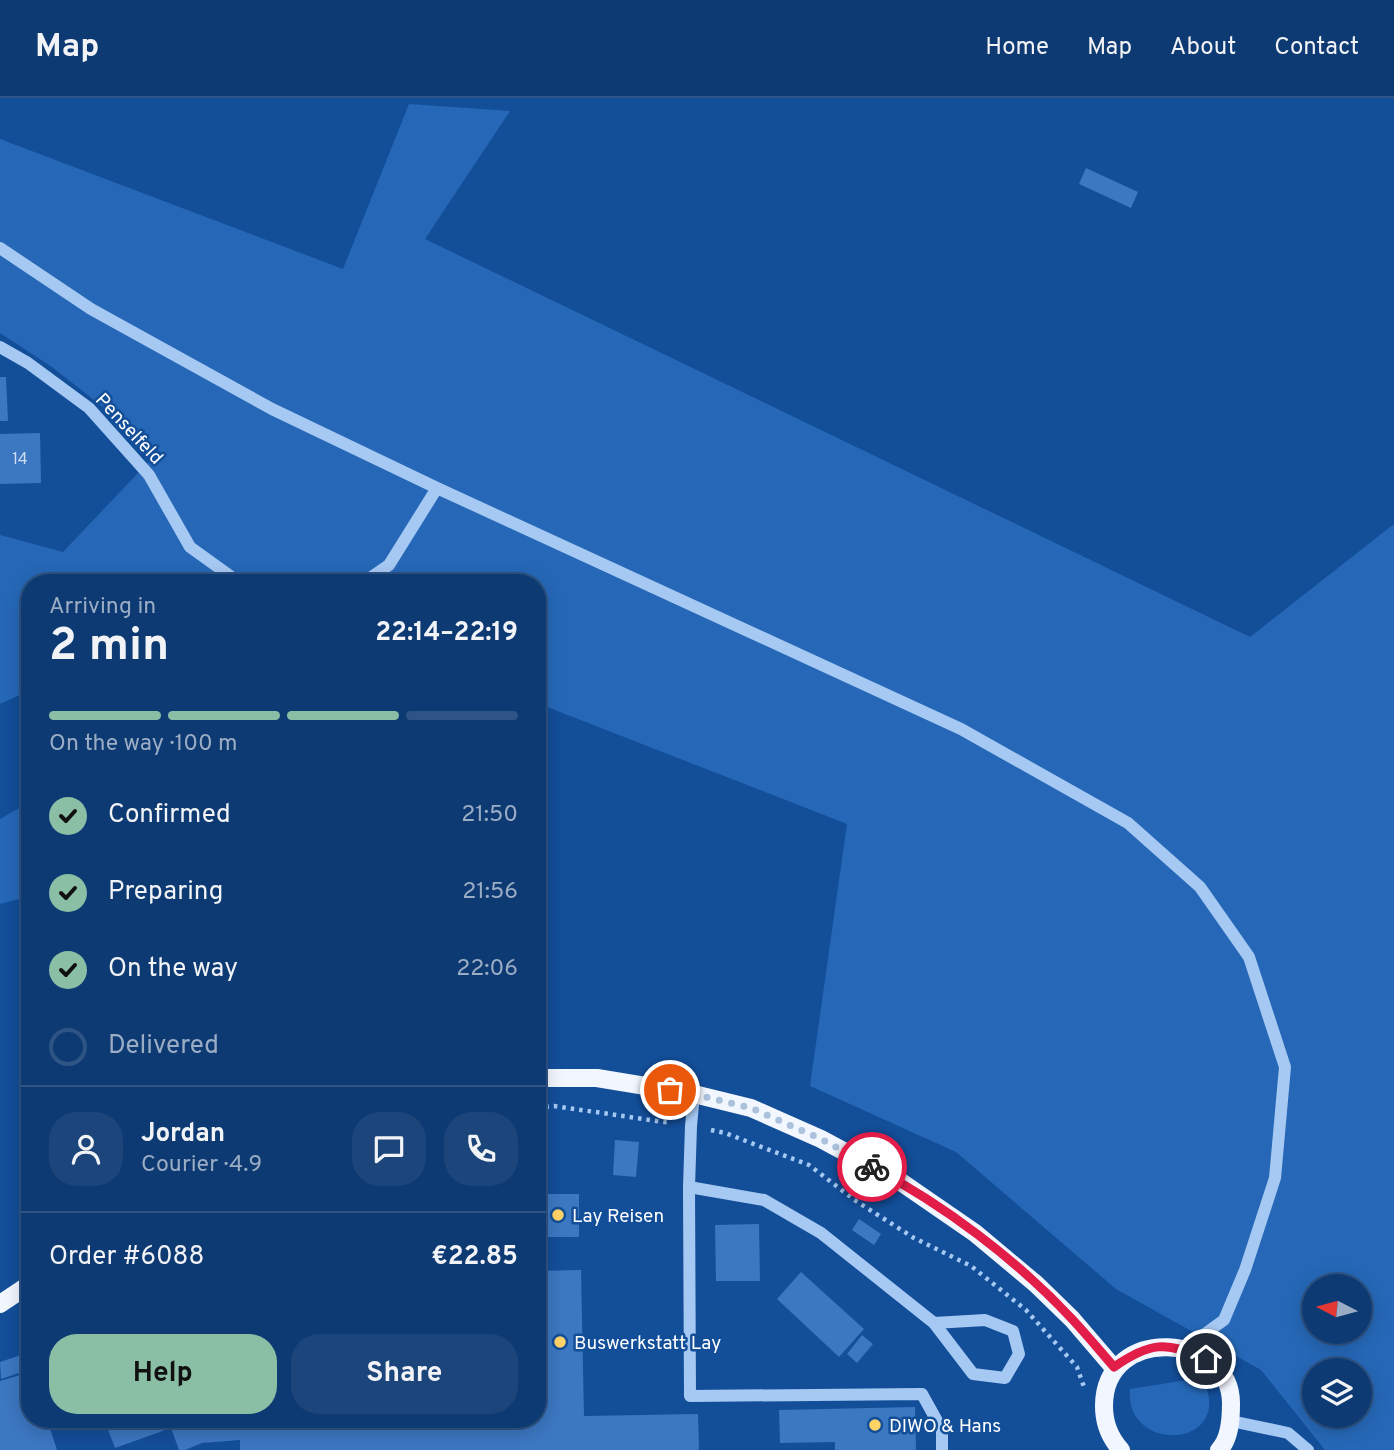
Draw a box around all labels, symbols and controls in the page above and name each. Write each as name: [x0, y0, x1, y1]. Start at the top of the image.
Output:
text: Map: [35, 27, 99, 69]
text: Home: [985, 33, 1049, 63]
text: Map: [1087, 33, 1132, 63]
text: About: [1170, 33, 1236, 63]
text: Contact: [1274, 33, 1359, 63]
street label: Penselfeld: [89, 389, 168, 470]
house number: 14: [12, 450, 28, 470]
text: Arriving in: [49, 593, 156, 622]
text: 22:14–22:19: [375, 617, 518, 650]
text: 2 min: [49, 618, 169, 677]
text: On the way · 100 m: [49, 730, 238, 759]
icon: check: [49, 797, 87, 835]
text: Confirmed: [108, 799, 231, 832]
text: 21:50: [461, 801, 518, 830]
icon: check: [49, 874, 87, 912]
text: Preparing: [108, 876, 223, 909]
text: 21:56: [462, 878, 518, 907]
icon: check: [49, 951, 87, 989]
text: On the way: [108, 953, 238, 986]
text: 22:06: [456, 955, 518, 984]
text: Delivered: [108, 1030, 219, 1063]
pin: [640, 1060, 700, 1120]
icon: bag: [651, 1071, 689, 1109]
button: person: [49, 1112, 123, 1186]
button: chat: [352, 1112, 426, 1186]
button: phone: [444, 1112, 518, 1186]
text: Jordan: [141, 1118, 225, 1151]
courier: [837, 1132, 907, 1202]
icon: bike: [853, 1148, 891, 1186]
text: Courier · 4.9: [141, 1151, 262, 1180]
place label: Lay Reisen: [572, 1205, 664, 1229]
marker: Lay Reisen: [550, 1207, 566, 1223]
text: Order #6088: [49, 1241, 204, 1274]
text: €22.85: [431, 1241, 518, 1274]
north arrow: [1302, 1274, 1372, 1344]
map controls: [1302, 1274, 1372, 1428]
pin: [1176, 1329, 1236, 1389]
place label: Buswerkstatt Lay: [574, 1332, 721, 1356]
button: Help: [49, 1334, 277, 1414]
button: Share: [291, 1334, 518, 1414]
marker: Buswerkstatt Lay: [552, 1334, 568, 1350]
icon: home: [1187, 1340, 1225, 1378]
button: layers: [1302, 1358, 1372, 1428]
place label: DIWO & Hans: [889, 1415, 1001, 1439]
marker: DIWO & Hans: [867, 1417, 883, 1433]

